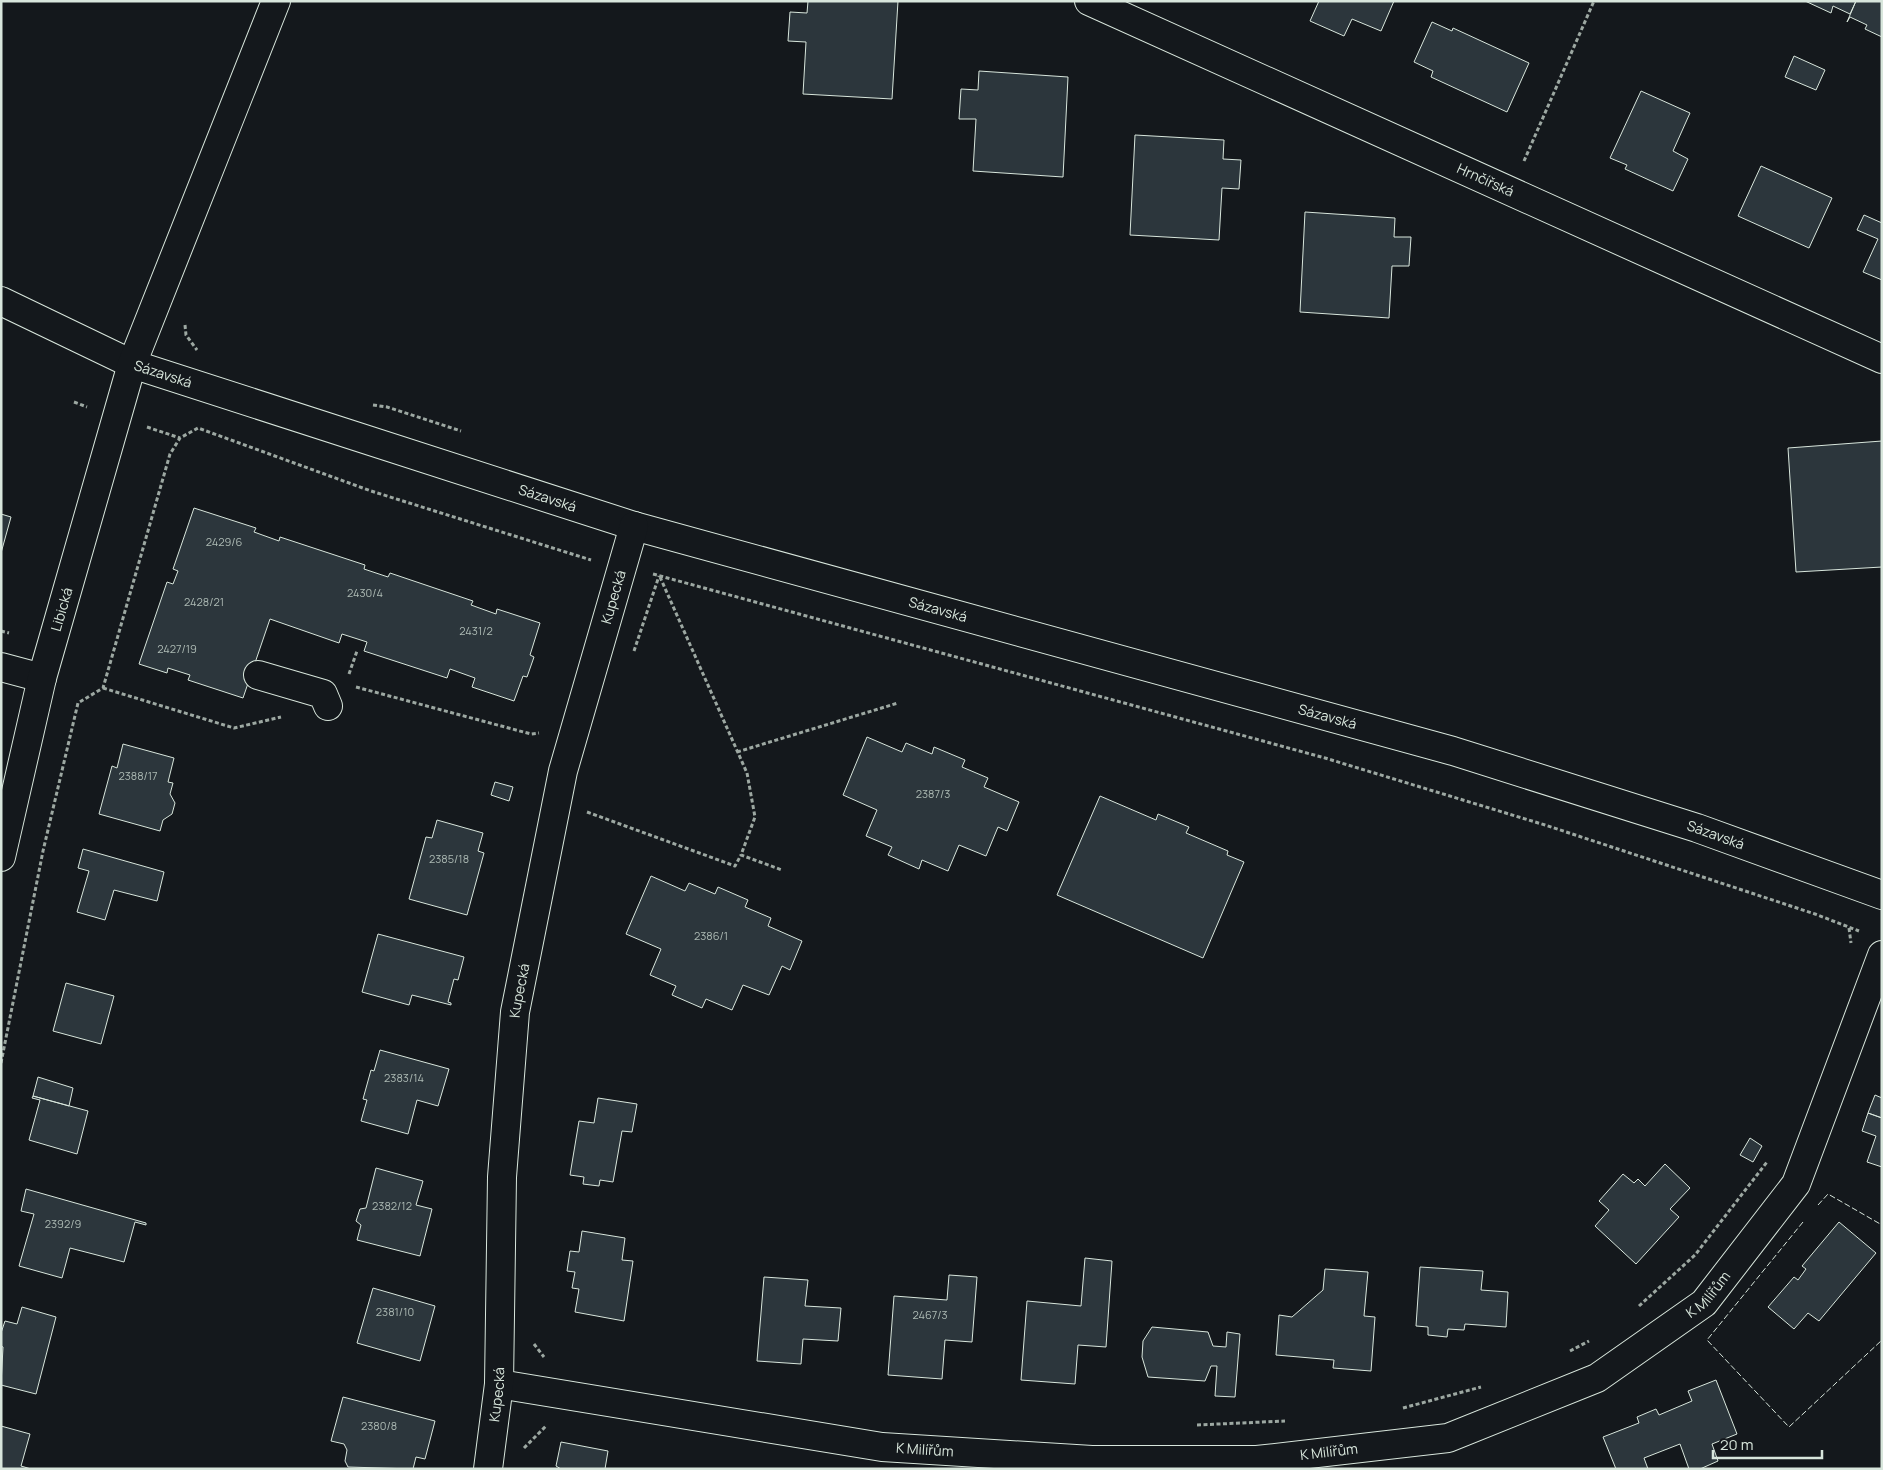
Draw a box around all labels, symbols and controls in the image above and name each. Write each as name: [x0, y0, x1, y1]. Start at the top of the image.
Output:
street label: Hrnčířská: [1454, 158, 1517, 201]
street label: Sázavská: [132, 355, 195, 392]
street label: Sázavská: [516, 479, 579, 516]
house number: 2429/6: [206, 534, 243, 549]
street label: Kupecká: [596, 568, 630, 626]
street label: Libická: [46, 585, 76, 633]
house number: 2430/4: [347, 585, 383, 600]
street label: Sázavská: [907, 592, 969, 626]
house number: 2428/21: [184, 594, 224, 609]
house number: 2431/2: [459, 623, 493, 638]
house number: 2427/19: [157, 641, 197, 656]
street label: Sázavská: [1296, 699, 1359, 733]
house number: 2388/17: [118, 768, 158, 783]
house number: 2387/3: [916, 786, 950, 801]
street label: Sázavská: [1685, 815, 1747, 853]
house number: 2385/18: [429, 851, 469, 866]
house number: 2386/1: [694, 928, 728, 943]
street label: Kupecká: [505, 962, 533, 1018]
house number: 2383/14: [384, 1070, 424, 1085]
house number: 2382/12: [372, 1198, 412, 1213]
house number: 2392/9: [45, 1216, 81, 1231]
street label: K Milířům: [1682, 1267, 1734, 1322]
house number: 2381/10: [376, 1304, 414, 1319]
house number: 2467/3: [912, 1307, 948, 1322]
street label: Kupecká: [484, 1367, 508, 1423]
house number: 2380/8: [361, 1418, 397, 1433]
scale bar: [1713, 1428, 1822, 1460]
text: 20 m: [1720, 1434, 1753, 1455]
street label: K Milířům: [895, 1438, 954, 1460]
street label: K Milířům: [1299, 1438, 1359, 1464]

